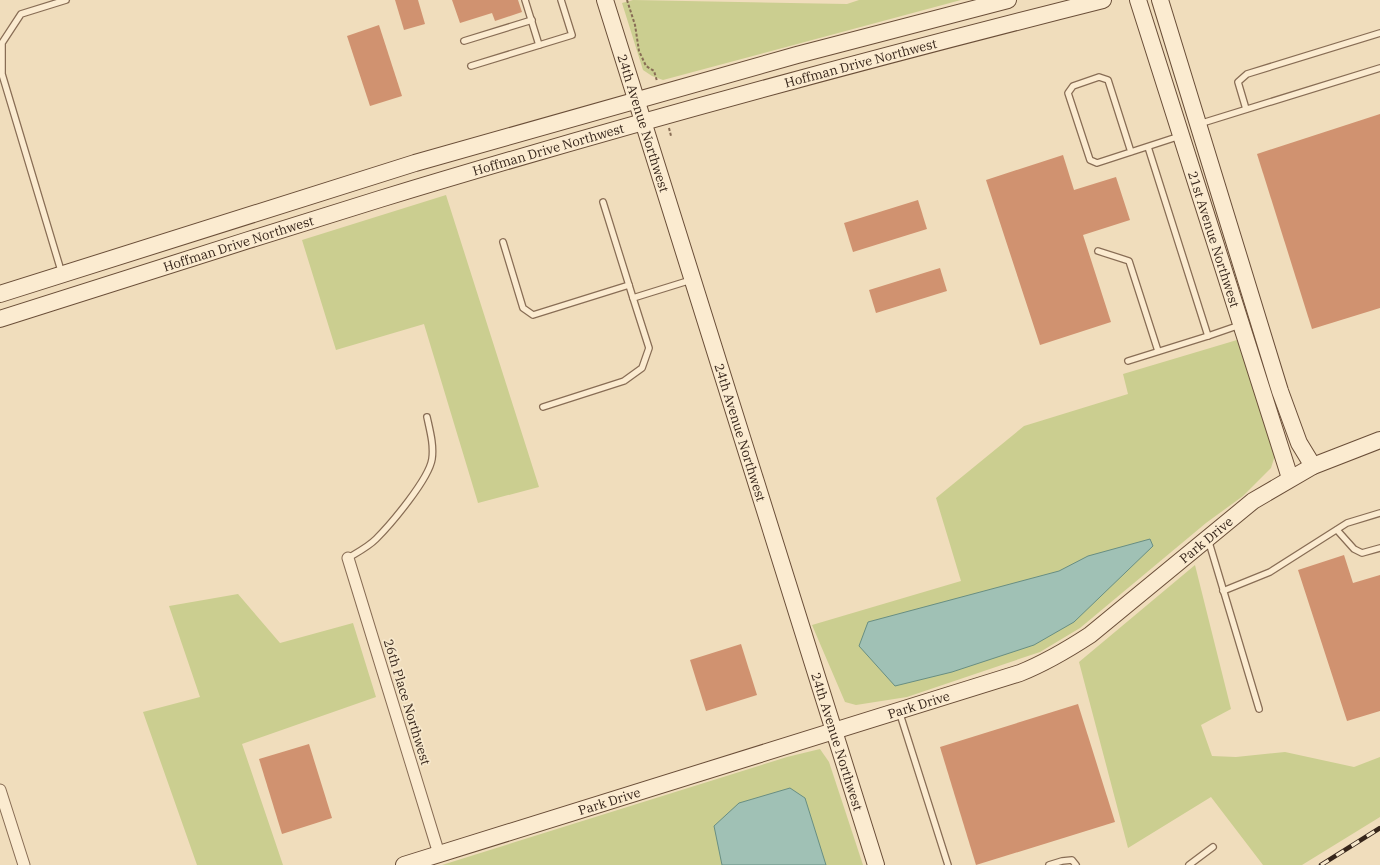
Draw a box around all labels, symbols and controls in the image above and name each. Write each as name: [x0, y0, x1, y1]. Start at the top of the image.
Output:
street label: Hoffman Drive Northwest: [783, 34, 939, 91]
street label: 24th Avenue Northwest: [614, 52, 673, 195]
street label: Hoffman Drive Northwest: [471, 119, 626, 179]
street label: 21st Avenue Northwest: [1184, 169, 1244, 310]
street label: Hoffman Drive Northwest: [161, 212, 316, 275]
street label: 24th Avenue Northwest: [711, 361, 770, 504]
street label: Park Drive: [1176, 513, 1236, 567]
street label: 26th Place Northwest: [380, 637, 434, 767]
street label: 24th Avenue Northwest: [808, 670, 867, 813]
street label: Park Drive: [885, 687, 952, 722]
street label: Park Drive: [576, 783, 643, 819]

